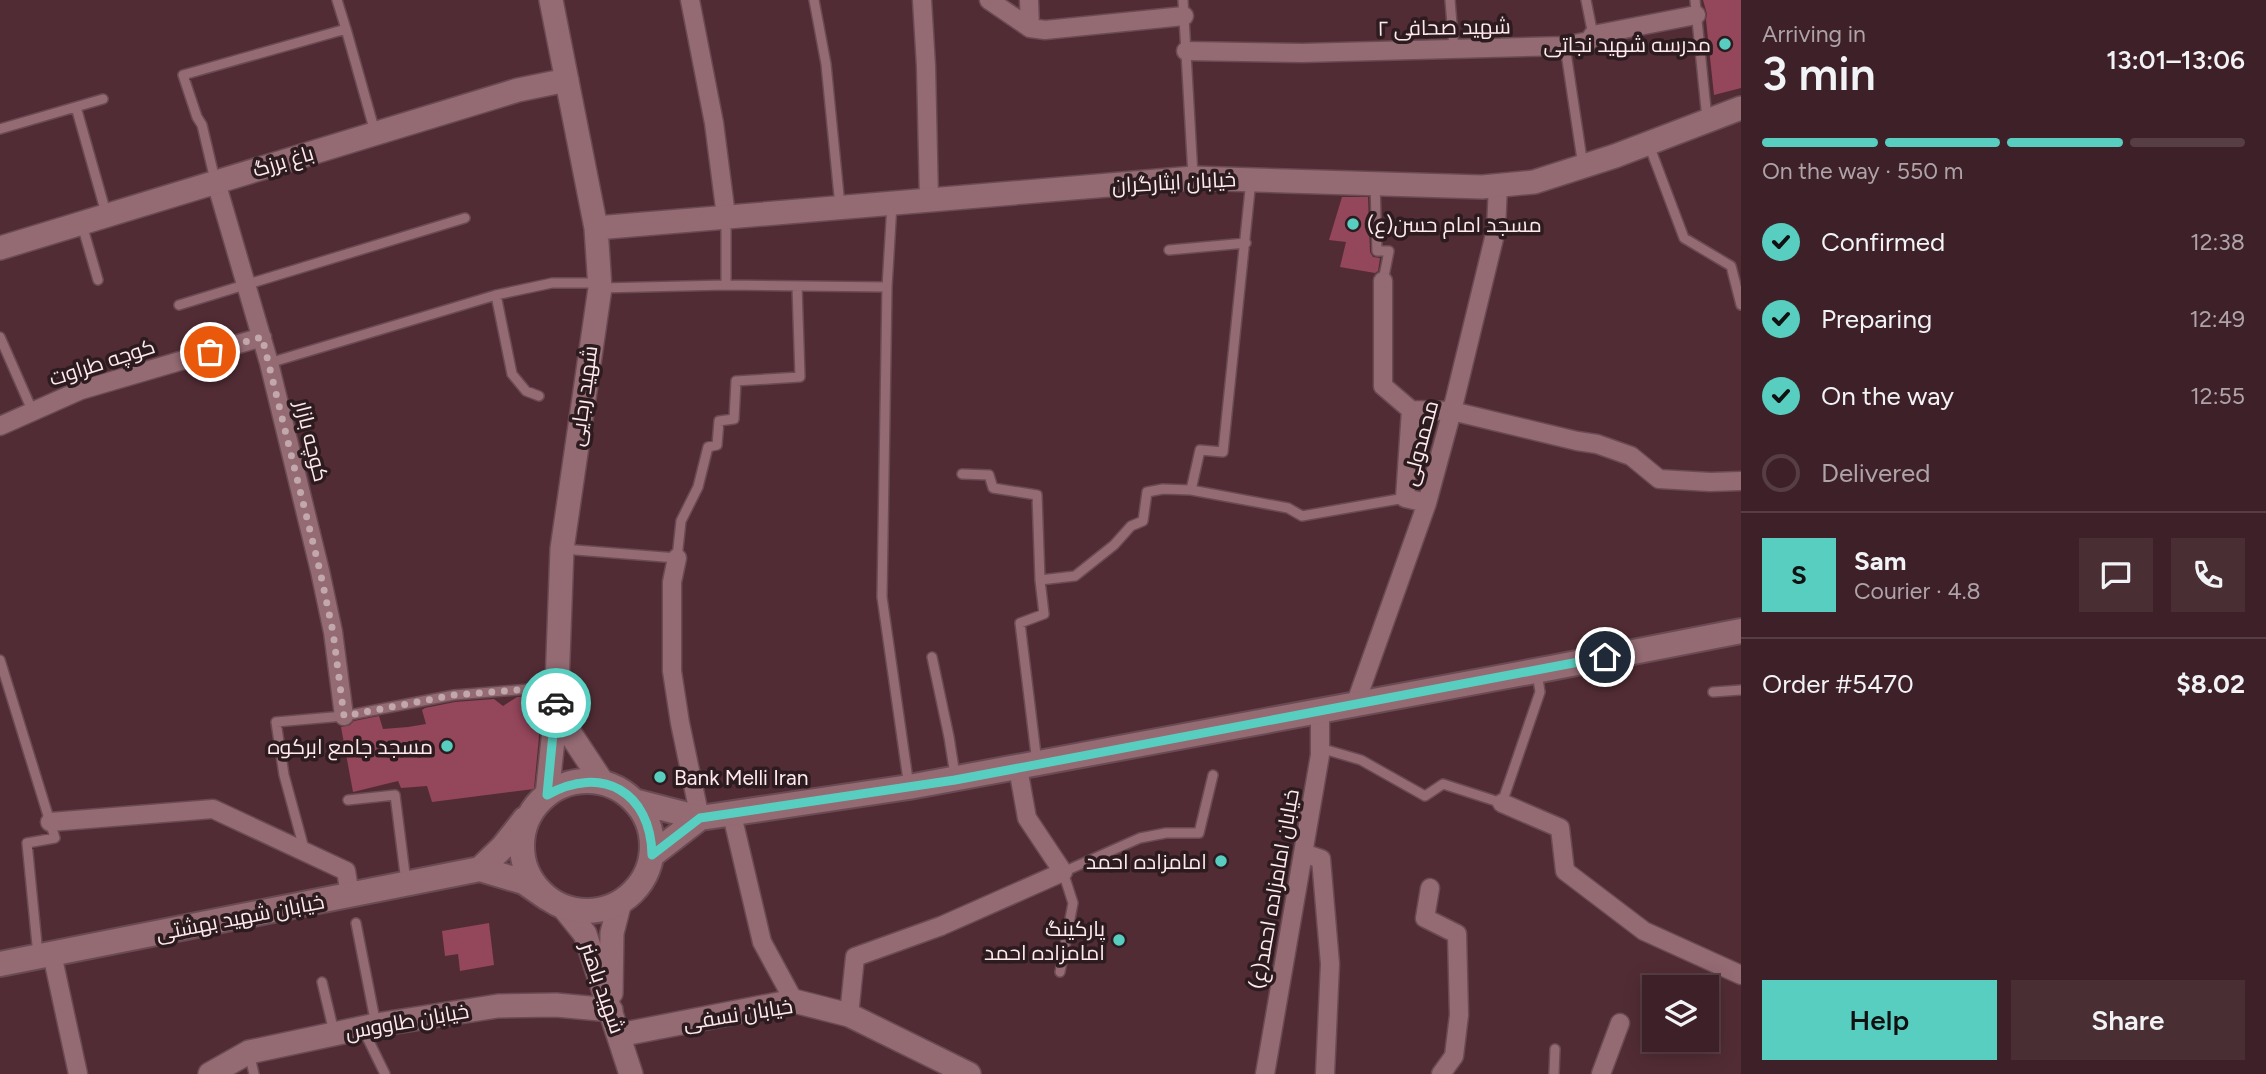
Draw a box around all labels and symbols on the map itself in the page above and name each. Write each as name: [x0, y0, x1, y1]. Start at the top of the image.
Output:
street label: شهید صحافی ۲: [1377, 13, 1511, 42]
place label: مدرسه شهید نجاتی: [1544, 32, 1711, 58]
marker: مدرسه شهید نجاتی: [1717, 36, 1733, 52]
street label: باغ برزگ: [249, 140, 317, 184]
street label: خیابان ایثارگران: [1111, 166, 1237, 199]
place label: مسجد امام حسن(ع): [1367, 212, 1542, 239]
marker: مسجد امام حسن(ع): [1345, 216, 1361, 232]
pin: [180, 322, 240, 382]
street label: کوچه طراوت: [46, 333, 159, 393]
street label: شهید رجایی: [564, 344, 603, 448]
street label: کوچه بازار: [288, 397, 334, 485]
street label: محمدولی: [1397, 398, 1444, 489]
pin: [1575, 627, 1635, 687]
courier: [521, 668, 591, 738]
place label: مسجد جامع ابرکوه: [268, 734, 433, 761]
marker: مسجد جامع ابرکوه: [439, 738, 455, 754]
place label: Bank Melli Iran: [674, 765, 808, 790]
marker: Bank Melli Iran: [652, 769, 668, 785]
street label: خیابان امامزاده احمد(ع): [1244, 787, 1306, 991]
place label: امامزاده احمد: [1086, 849, 1207, 874]
marker: امامزاده احمد: [1213, 853, 1229, 869]
street label: خیابان شهید بهشتی: [154, 888, 327, 947]
place label: پارکینگ امامزاده احمد: [984, 916, 1105, 965]
marker: پارکینگ امامزاده احمد: [1111, 932, 1127, 948]
street label: شهید باهنر: [574, 938, 630, 1037]
street label: خیابان نسفی: [681, 993, 795, 1036]
street label: خیابان طاووس: [343, 998, 471, 1045]

